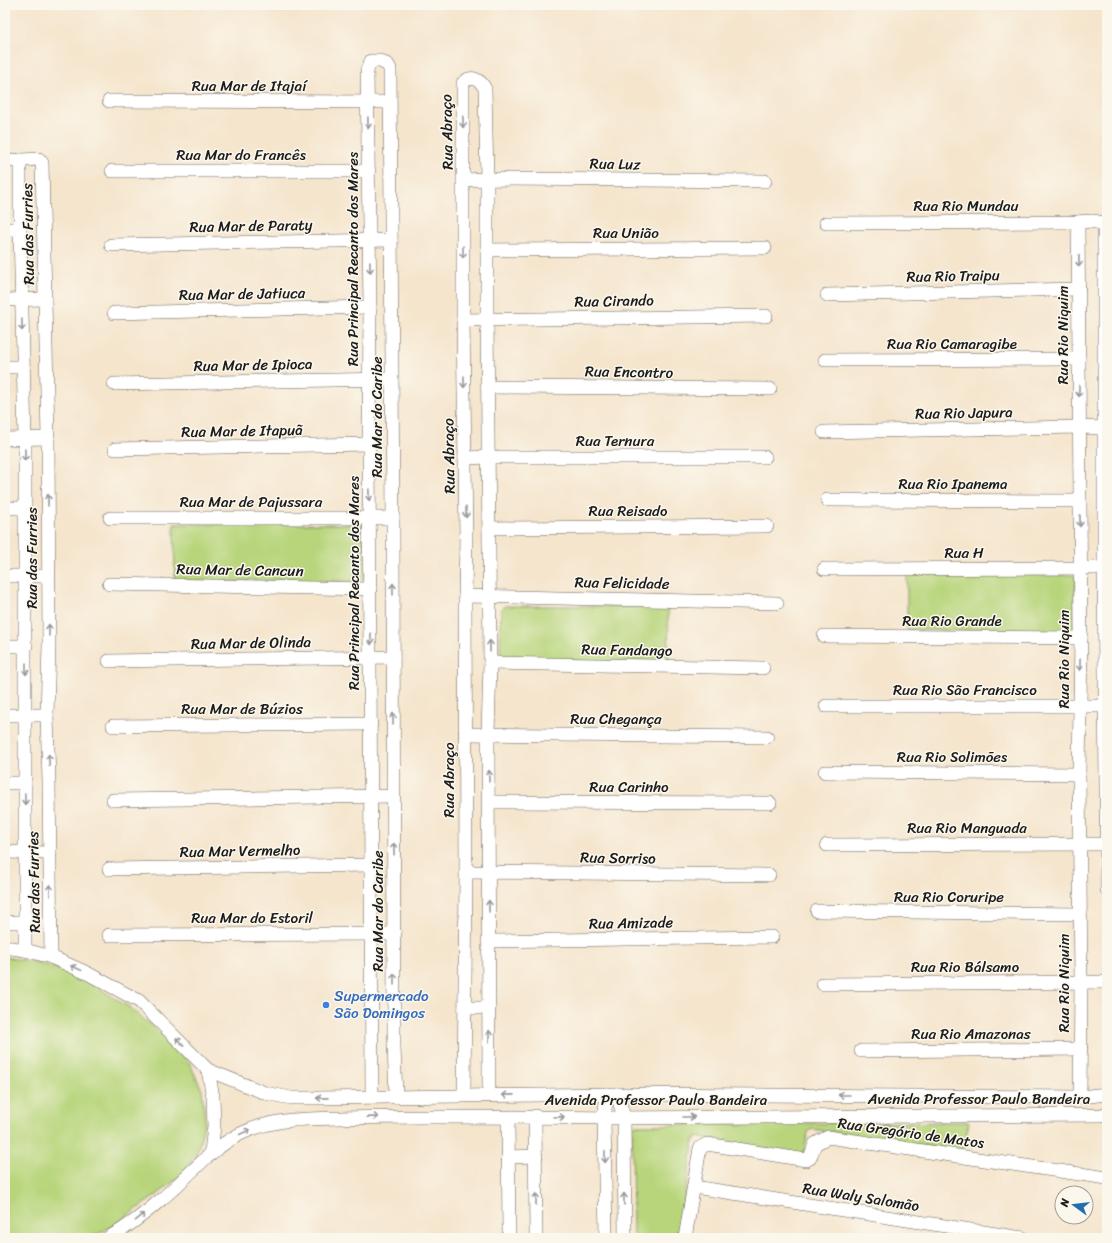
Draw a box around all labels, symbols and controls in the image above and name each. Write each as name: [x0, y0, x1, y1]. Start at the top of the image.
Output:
street label: Rua Mar de Itajaí: [192, 73, 308, 99]
street label: Rua Abraço: [433, 94, 461, 170]
one-way arrow: [459, 115, 467, 128]
one-way arrow: [364, 116, 372, 129]
street label: Rua Mar do Francês: [176, 142, 307, 168]
street label: Rua Principal Recanto dos Mares: [340, 151, 366, 366]
street label: Rua Luz: [589, 151, 641, 177]
street label: Rua das Furries: [14, 183, 42, 285]
street label: Rua Rio Mundau: [913, 193, 1019, 219]
street label: Rua Mar de Paraty: [189, 212, 313, 240]
street label: Rua União: [593, 220, 659, 246]
one-way arrow: [459, 245, 467, 258]
one-way arrow: [1075, 254, 1082, 267]
one-way arrow: [366, 260, 374, 273]
street label: Rua Rio Traipu: [906, 262, 1000, 290]
street label: Rua Mar de Jatiuca: [179, 280, 306, 308]
street label: Rua Rio Niquim: [1050, 285, 1076, 385]
street label: Rua Cirando: [574, 287, 654, 315]
one-way arrow: [18, 318, 26, 331]
street label: Rua Rio Camaragibe: [887, 331, 1017, 357]
street label: Rua Mar de Ipioca: [193, 351, 313, 379]
street label: Rua Mar do Caribe: [364, 356, 390, 478]
street label: Rua Encontro: [585, 358, 674, 386]
one-way arrow: [460, 375, 468, 388]
one-way arrow: [1075, 384, 1083, 397]
street label: Rua Rio Japura: [915, 399, 1013, 427]
street label: Rua Mar de Itapuã: [181, 417, 303, 445]
street label: Rua Abraço: [435, 418, 463, 494]
street label: Rua Ternura: [576, 428, 655, 454]
one-way arrow: [21, 448, 29, 461]
street label: Rua Rio Ipanema: [898, 471, 1008, 497]
street label: Rua Principal Recanto dos Mares: [341, 475, 367, 690]
one-way arrow: [366, 488, 373, 501]
street label: Rua Mar de Pajussara: [180, 489, 323, 515]
one-way arrow: [44, 494, 52, 507]
street label: Rua Reisado: [589, 498, 668, 524]
one-way arrow: [462, 505, 470, 518]
street label: Rua das Furries: [19, 507, 45, 609]
one-way arrow: [1076, 514, 1084, 527]
street label: Rua H: [944, 540, 984, 566]
street label: Rua Mar de Cancun: [176, 556, 304, 584]
street label: Rua Felicidade: [574, 569, 670, 597]
one-way arrow: [389, 583, 397, 596]
street label: Rua Rio Grande: [902, 608, 1002, 634]
street label: Rua Rio Niquim: [1051, 609, 1077, 709]
one-way arrow: [45, 624, 52, 637]
street label: Rua Mar de Olinda: [191, 629, 312, 657]
one-way arrow: [367, 632, 374, 645]
street label: Rua Fandango: [581, 636, 673, 664]
one-way arrow: [486, 640, 494, 653]
one-way arrow: [1076, 658, 1084, 671]
one-way arrow: [22, 662, 30, 675]
street label: Rua Rio São Francisco: [893, 677, 1037, 703]
street label: Rua Mar de Búzios: [181, 696, 303, 722]
street label: Rua Chegança: [570, 706, 662, 732]
one-way arrow: [389, 713, 397, 726]
street label: Rua Abraço: [436, 742, 462, 818]
street label: Rua Rio Solimões: [897, 744, 1008, 770]
one-way arrow: [45, 754, 52, 767]
one-way arrow: [485, 770, 493, 783]
street label: Rua Carinho: [589, 774, 669, 800]
one-way arrow: [21, 792, 29, 805]
street label: Rua Rio Manguada: [907, 815, 1027, 841]
street label: Rua das Furries: [20, 831, 48, 933]
street label: Rua Mar Vermelho: [180, 837, 301, 865]
one-way arrow: [390, 843, 398, 856]
street label: Rua Sorriso: [580, 844, 656, 872]
street label: Rua Mar do Caribe: [365, 850, 391, 972]
one-way arrow: [46, 884, 54, 897]
street label: Rua Rio Coruripe: [894, 884, 1004, 910]
one-way arrow: [485, 900, 493, 913]
street label: Rua Mar do Estoril: [191, 905, 314, 931]
street label: Rua Amizade: [589, 909, 674, 937]
street label: Rua Rio Niquim: [1051, 933, 1077, 1033]
street label: Rua Rio Bálsamo: [911, 954, 1020, 980]
one-way arrow: [70, 964, 82, 971]
one-way arrow: [391, 973, 398, 986]
place label: Supermercado São Domingos: [334, 983, 429, 1026]
marker: Supermercado São Domingos: [321, 1000, 331, 1010]
street label: Rua Rio Amazonas: [911, 1021, 1031, 1047]
one-way arrow: [485, 1030, 493, 1043]
one-way arrow: [175, 1038, 185, 1047]
street label: Avenida Professor Paulo Bandeira: [867, 1086, 1091, 1112]
street label: Avenida Professor Paulo Bandeira: [544, 1087, 768, 1113]
one-way arrow: [502, 1091, 515, 1099]
one-way arrow: [838, 1091, 851, 1099]
one-way arrow: [316, 1094, 329, 1102]
street label: Rua Gregório de Matos: [836, 1110, 987, 1156]
one-way arrow: [552, 1113, 565, 1121]
one-way arrow: [682, 1113, 695, 1121]
one-way arrow: [366, 1114, 379, 1121]
one-way arrow: [239, 1128, 251, 1136]
one-way arrow: [601, 1150, 609, 1163]
street label: Rua Waly Salomão: [801, 1175, 922, 1219]
north arrow: [1054, 1185, 1094, 1225]
one-way arrow: [532, 1193, 540, 1206]
one-way arrow: [621, 1193, 628, 1206]
text: N: [1054, 1196, 1075, 1210]
one-way arrow: [135, 1212, 146, 1221]

